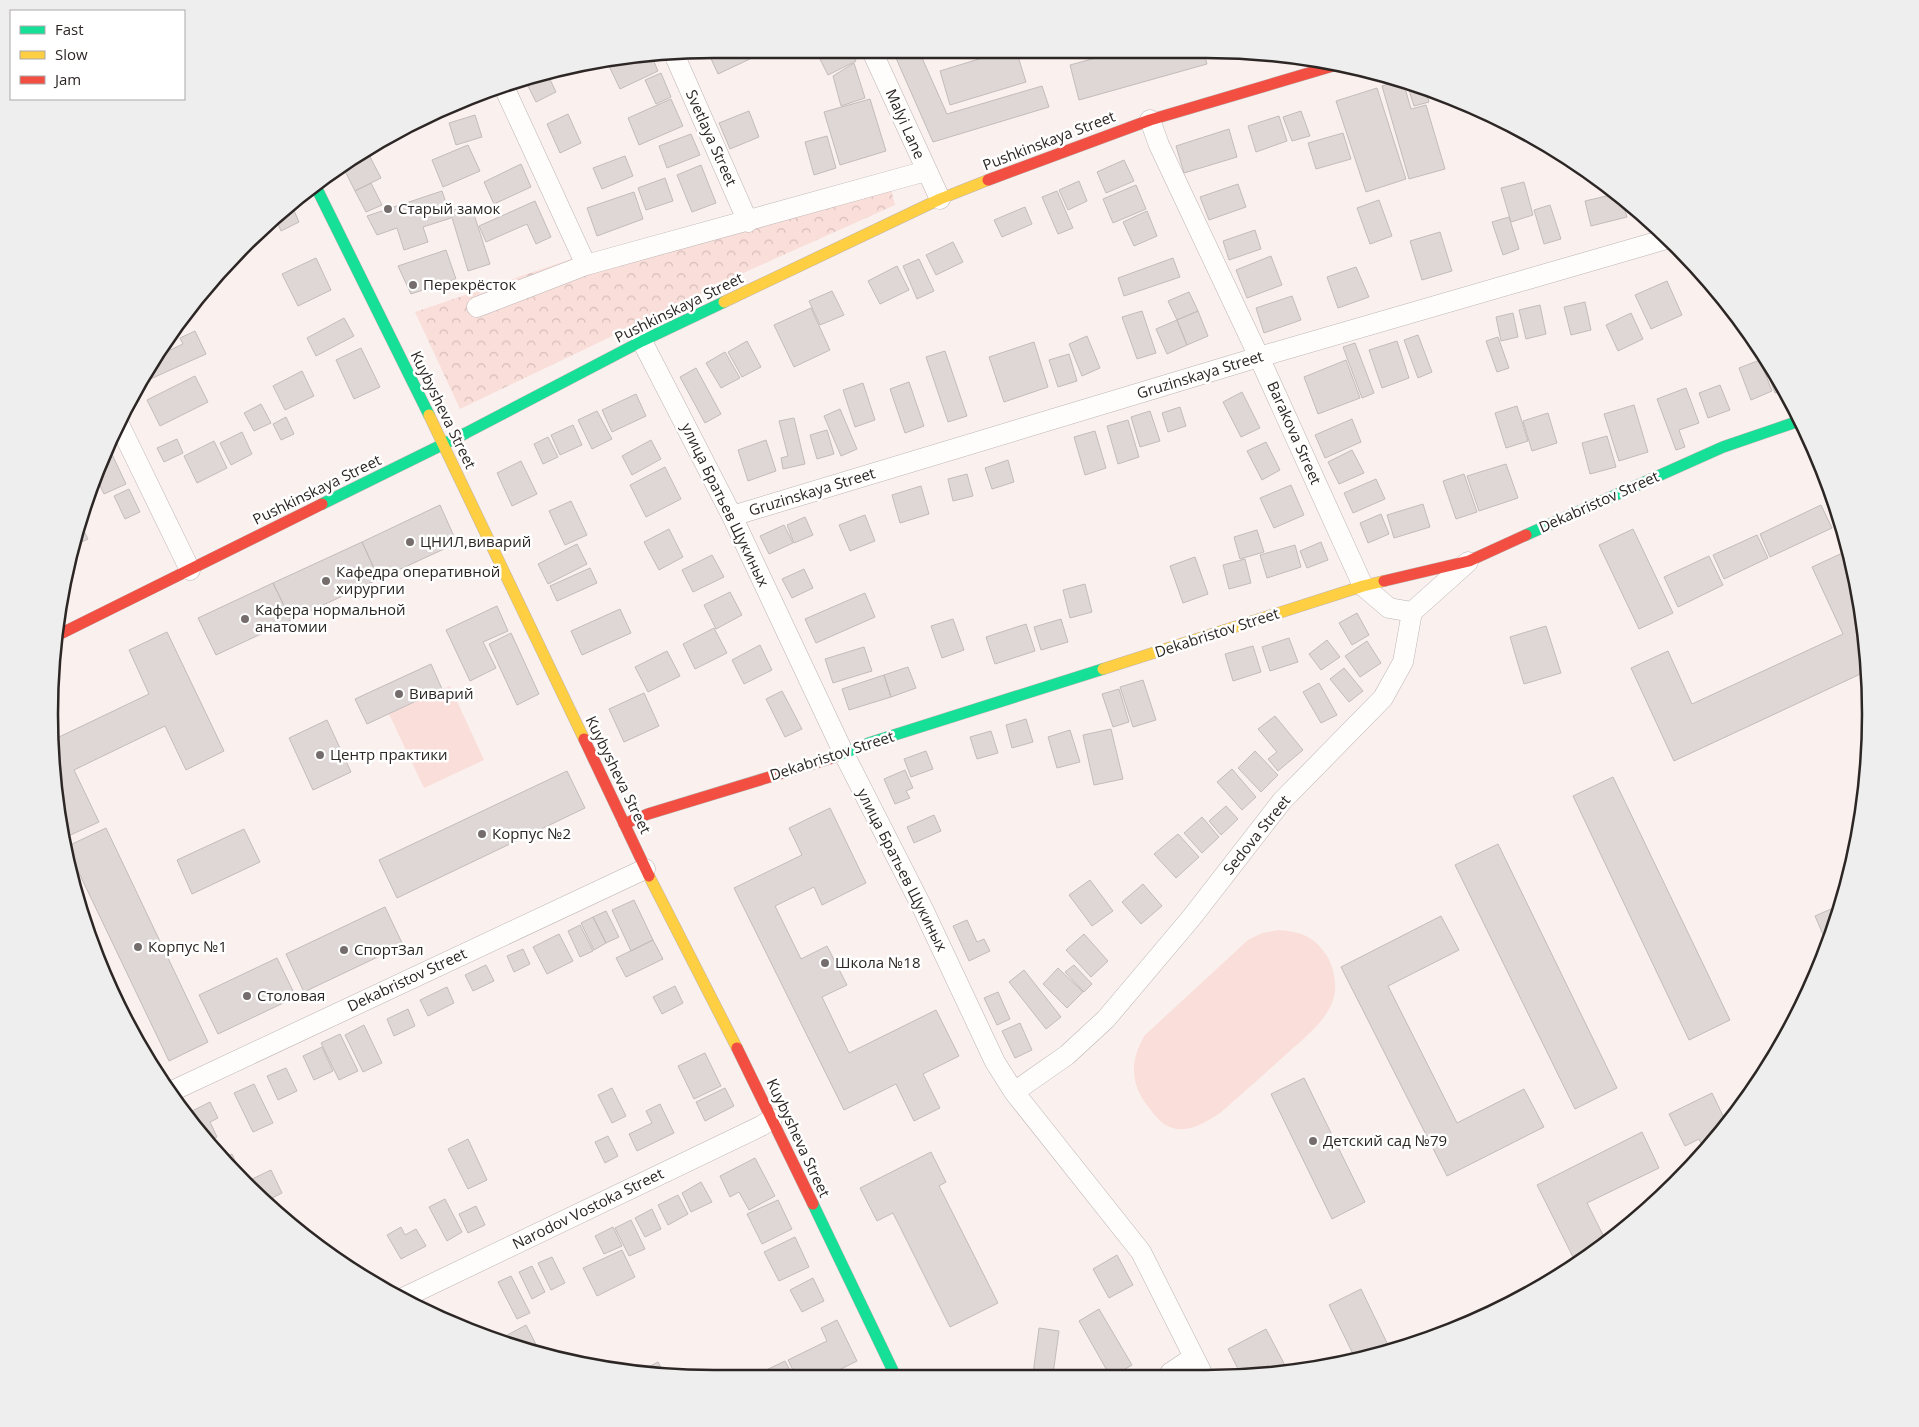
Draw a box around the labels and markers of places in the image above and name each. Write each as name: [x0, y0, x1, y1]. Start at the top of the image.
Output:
place label: Старый замок: [398, 198, 501, 218]
marker: Старый замок: [382, 203, 394, 215]
place label: Перекрёсток: [423, 274, 517, 294]
marker: Перекрёсток: [407, 279, 419, 291]
place label: ЦНИЛ,виварий: [420, 531, 531, 551]
marker: ЦНИЛ,виварий: [404, 536, 416, 548]
place label: Кафедра оперативной хирургии: [336, 561, 500, 598]
marker: Кафедра оперативной хирургии: [320, 575, 332, 587]
place label: Кафера нормальной анатомии: [255, 599, 406, 636]
marker: Кафера нормальной анатомии: [239, 613, 251, 625]
place label: Виварий: [409, 683, 473, 703]
marker: Виварий: [393, 688, 405, 700]
place label: Центр практики: [330, 744, 448, 764]
marker: Центр практики: [314, 749, 326, 761]
place label: Корпус №2: [492, 823, 571, 843]
marker: Корпус №2: [476, 828, 488, 840]
place label: Корпус №1: [148, 936, 227, 956]
place label: СпортЗал: [354, 939, 424, 959]
marker: Корпус №1: [132, 941, 144, 953]
marker: СпортЗал: [338, 944, 350, 956]
place label: Школа №18: [835, 952, 921, 972]
marker: Школа №18: [819, 957, 831, 969]
place label: Столовая: [257, 985, 325, 1005]
marker: Столовая: [241, 990, 253, 1002]
place label: Детский сад №79: [1323, 1130, 1447, 1150]
marker: Детский сад №79: [1307, 1135, 1319, 1147]

